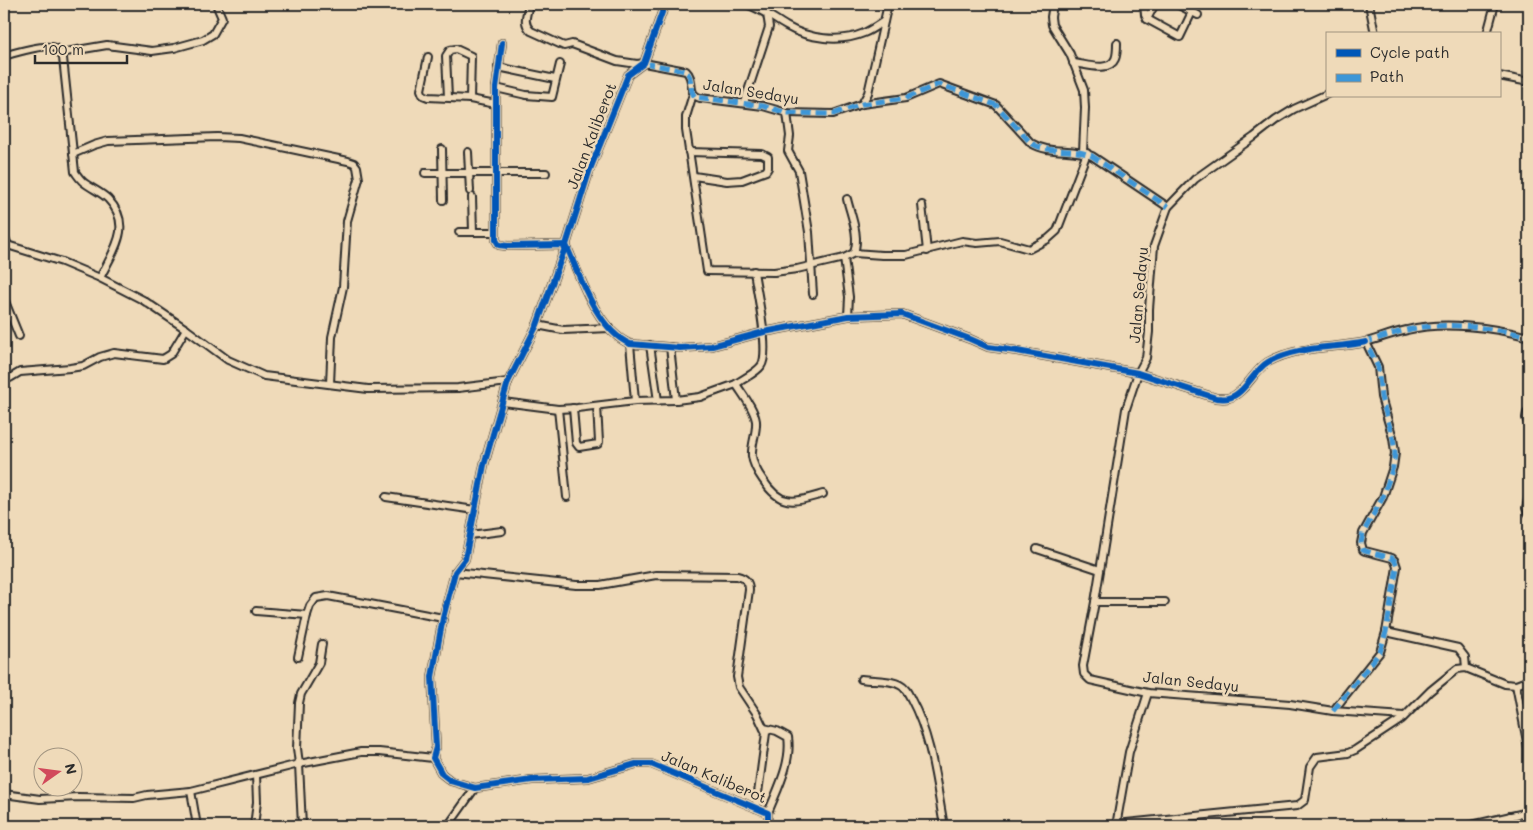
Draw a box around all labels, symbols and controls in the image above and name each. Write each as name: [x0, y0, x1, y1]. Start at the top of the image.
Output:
scale bar: [35, 32, 128, 64]
legend: [1326, 32, 1500, 98]
text: 100 m: [42, 39, 84, 59]
text: Cycle path: [1370, 42, 1449, 62]
text: Path: [1370, 66, 1404, 86]
street label: Jalan Sedayu: [702, 74, 800, 108]
street label: Jalan Kaliberot: [562, 80, 621, 192]
street label: Jalan Sedayu: [1124, 246, 1152, 344]
street label: Jalan Sedayu: [1142, 666, 1240, 696]
street label: Jalan Kaliberot: [659, 745, 770, 807]
north arrow: [32, 748, 82, 798]
text: N: [61, 761, 82, 776]

